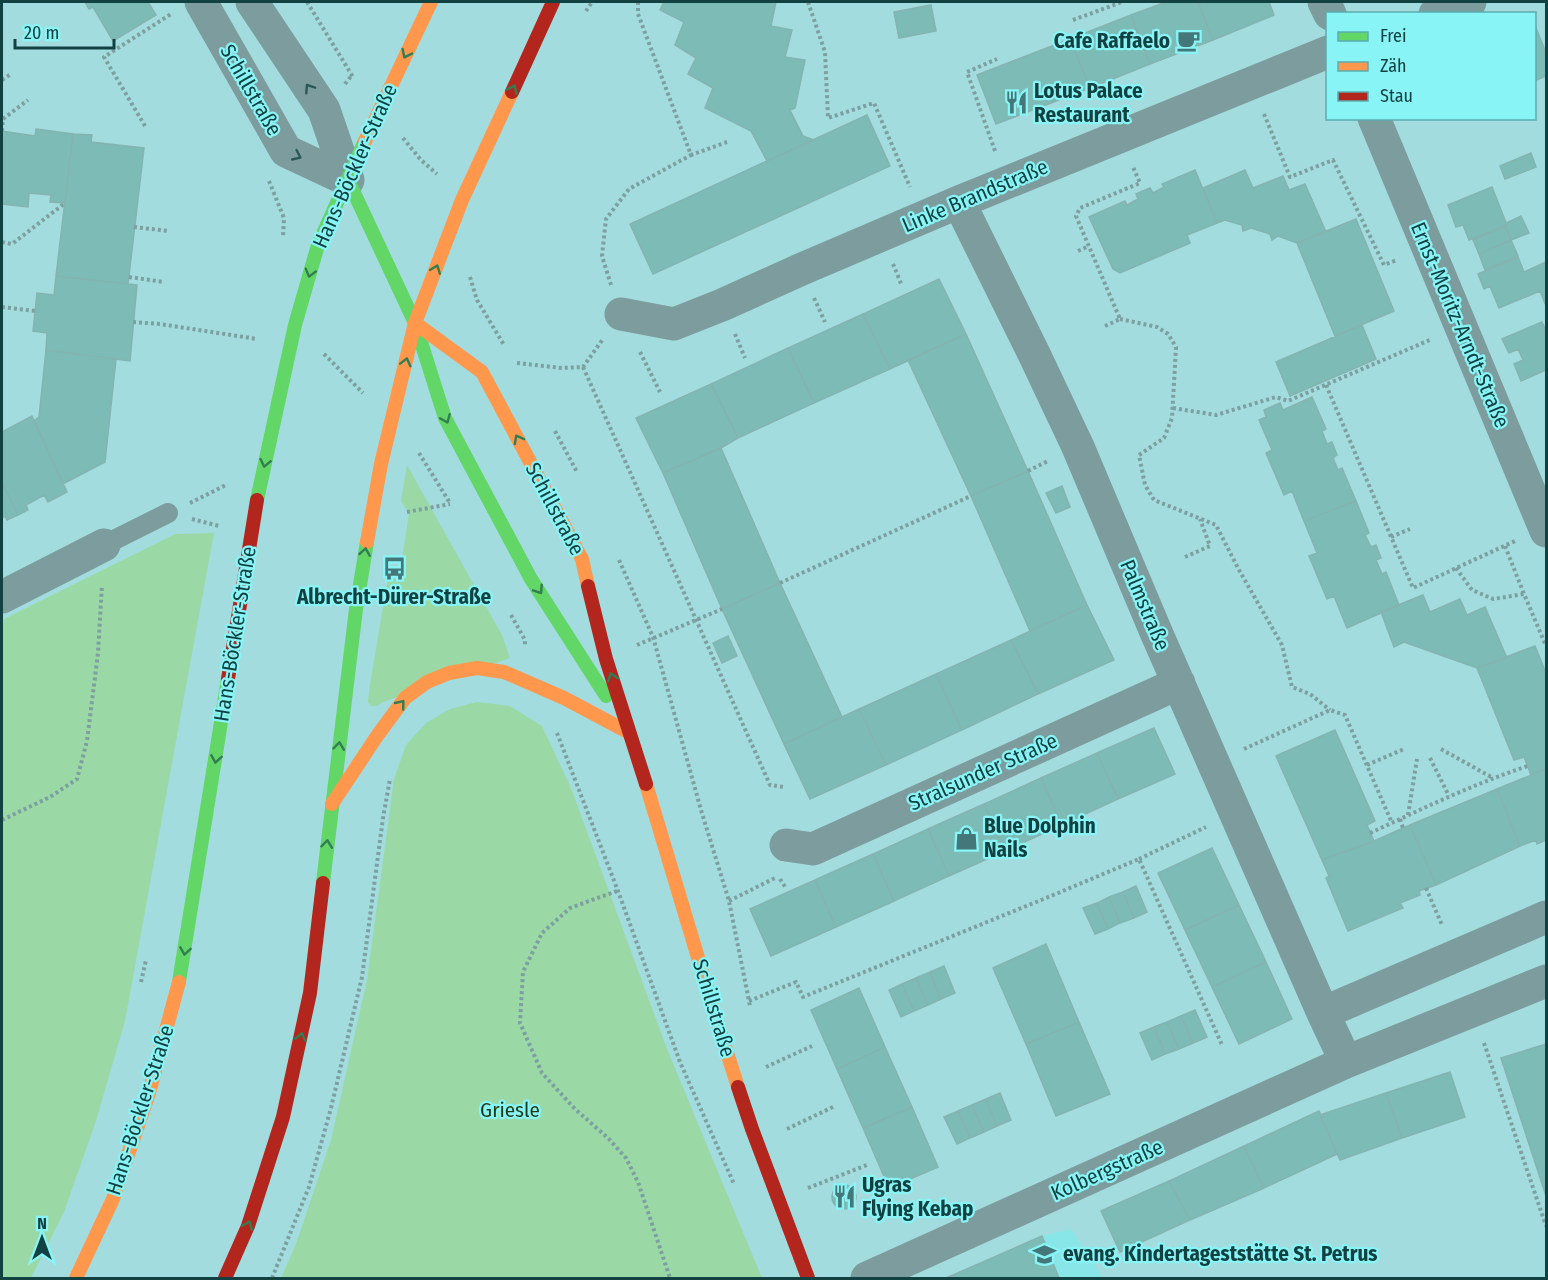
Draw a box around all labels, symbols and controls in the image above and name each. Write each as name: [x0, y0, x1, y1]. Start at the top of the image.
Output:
scale bar: [15, 12, 114, 50]
legend: [1326, 12, 1536, 120]
text: 20 m: [24, 22, 59, 44]
text: Frei: [1380, 25, 1406, 47]
place label: Cafe Raffaelo: [1054, 28, 1170, 54]
cafe icon: Cafe Raffaelo: [1175, 28, 1201, 54]
street label: Schillstraße: [214, 40, 288, 140]
one-way arrow: [401, 48, 413, 59]
text: Zäh: [1380, 55, 1407, 77]
place label: Lotus Palace Restaurant: [1034, 78, 1143, 128]
street label: Hans-Böckler-Straße: [307, 80, 403, 252]
one-way arrow: [305, 84, 316, 95]
one-way arrow: [505, 85, 517, 96]
text: Stau: [1380, 85, 1413, 107]
restaurant icon: Lotus Palace Restaurant: [1003, 90, 1029, 116]
one-way arrow: [291, 149, 302, 161]
street label: Linke Brandstraße: [898, 154, 1052, 238]
street label: Ernst-Moritz-Arndt-Straße: [1405, 218, 1515, 432]
one-way arrow: [429, 264, 441, 275]
one-way arrow: [305, 267, 317, 278]
one-way arrow: [398, 357, 411, 367]
one-way arrow: [439, 413, 451, 424]
one-way arrow: [514, 435, 525, 445]
one-way arrow: [260, 457, 273, 467]
street label: Schillstraße: [520, 458, 590, 560]
street label: Hans-Böckler-Straße: [208, 544, 262, 724]
one-way arrow: [358, 548, 371, 558]
bus stop icon: Albrecht-Dürer-Straße: [381, 556, 407, 582]
street label: Palmstraße: [1114, 556, 1176, 654]
place label: Albrecht-Dürer-Straße: [296, 584, 491, 610]
one-way arrow: [531, 584, 543, 594]
one-way arrow: [607, 672, 619, 683]
one-way arrow: [394, 700, 405, 711]
street label: Stralsunder Straße: [904, 728, 1062, 816]
one-way arrow: [333, 741, 345, 750]
one-way arrow: [210, 753, 223, 763]
place label: Blue Dolphin Nails: [984, 813, 1096, 863]
shop icon: Blue Dolphin Nails: [953, 825, 979, 851]
one-way arrow: [321, 840, 333, 849]
one-way arrow: [179, 946, 191, 956]
street label: Schillstraße: [687, 956, 741, 1060]
street label: Hans-Böckler-Straße: [100, 1022, 180, 1198]
one-way arrow: [293, 1033, 306, 1043]
park label: Griesle: [480, 1097, 540, 1123]
street label: Kolbergstraße: [1047, 1134, 1167, 1206]
place label: Ugras Flying Kebap: [862, 1172, 973, 1222]
restaurant icon: Ugras Flying Kebap: [831, 1184, 857, 1210]
north arrow: [12, 1208, 72, 1268]
text: N: [37, 1214, 47, 1233]
one-way arrow: [241, 1220, 253, 1231]
school or university icon: evang. Kindertageststätte St. Petrus: [1032, 1241, 1058, 1267]
place label: evang. Kindertageststätte St. Petrus: [1063, 1241, 1378, 1267]

